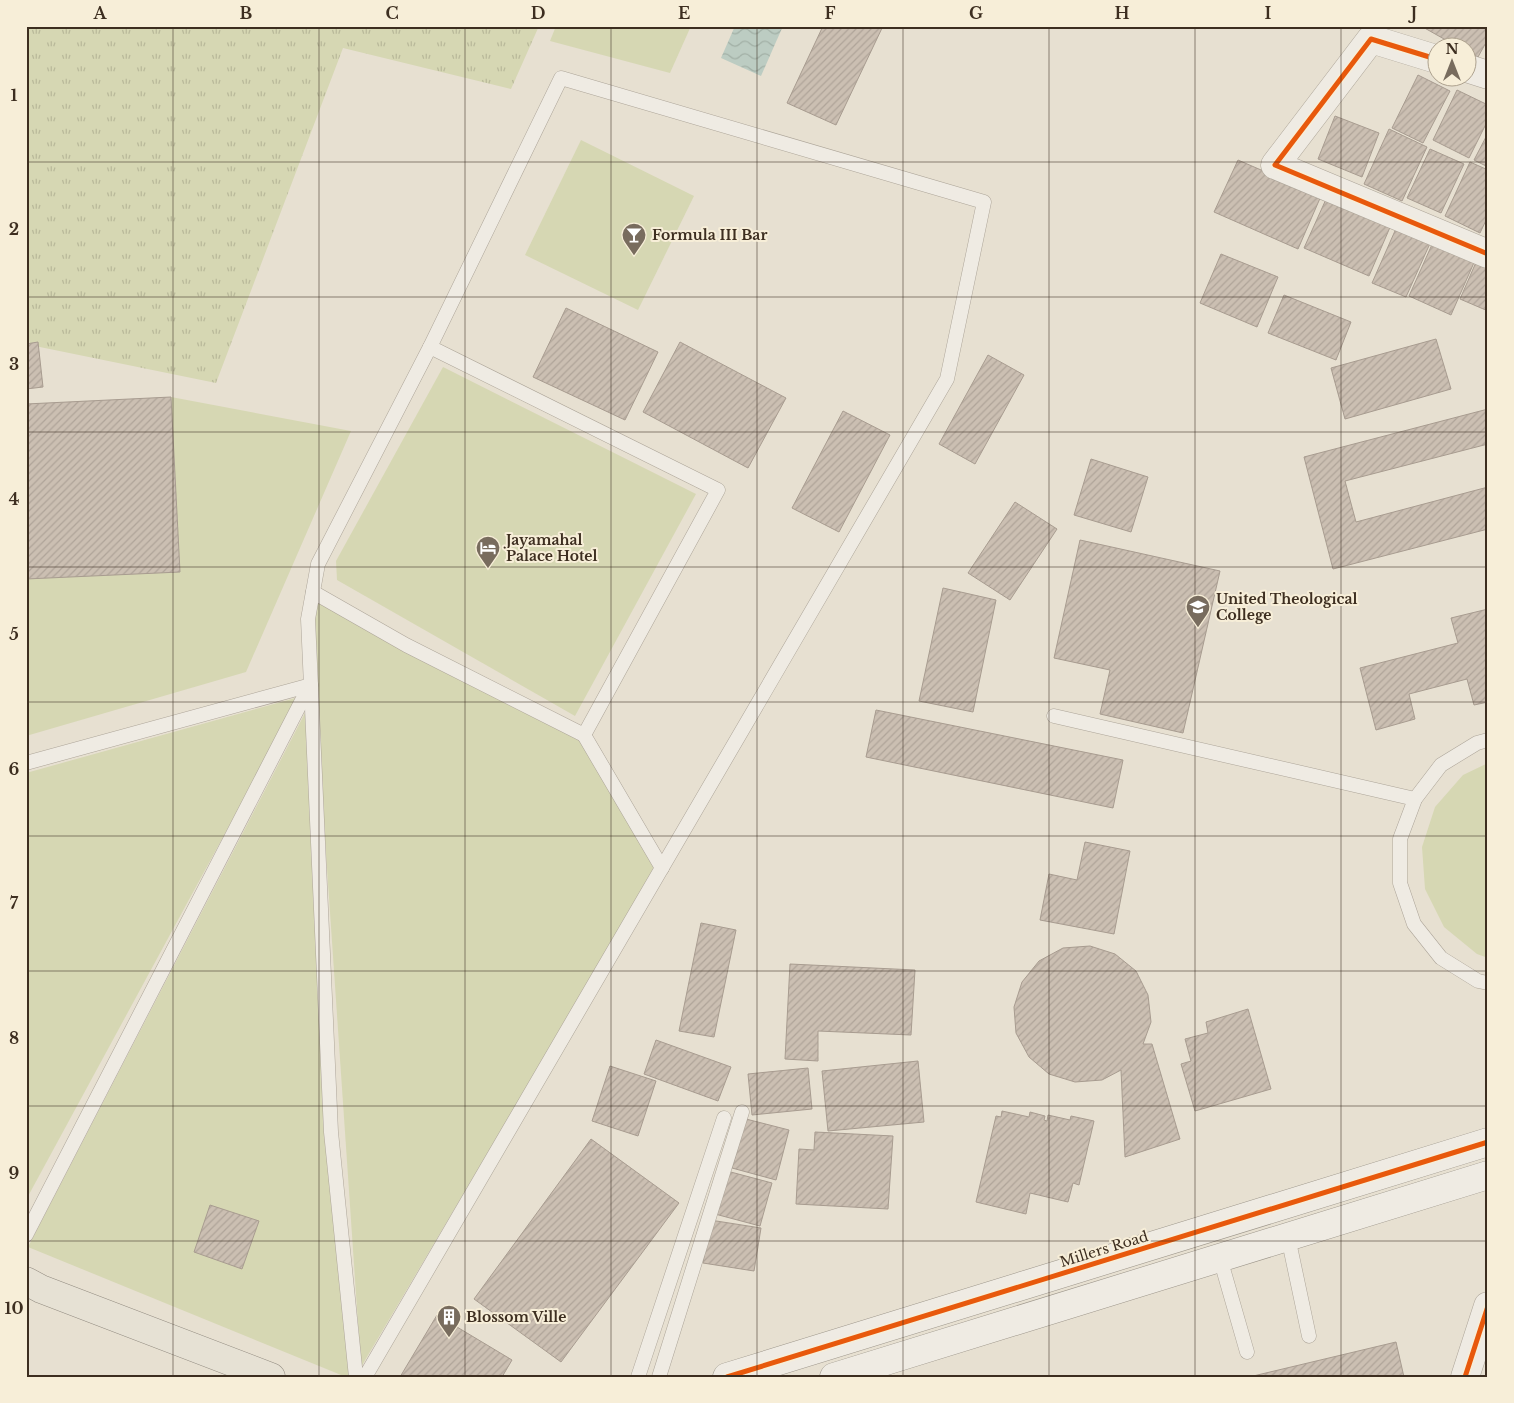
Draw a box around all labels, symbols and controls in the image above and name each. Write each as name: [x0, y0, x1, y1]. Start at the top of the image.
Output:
text: A: [93, 3, 108, 23]
text: B: [240, 3, 253, 23]
text: C: [385, 3, 399, 23]
text: D: [531, 3, 545, 23]
text: E: [678, 3, 690, 23]
text: F: [824, 3, 836, 23]
text: G: [969, 3, 983, 23]
text: H: [1114, 3, 1130, 23]
text: I: [1265, 3, 1272, 23]
text: J: [1408, 3, 1417, 23]
north arrow: [1426, 38, 1476, 88]
text: N: [1445, 40, 1459, 58]
text: 1: [11, 85, 18, 105]
text: 2: [9, 219, 19, 239]
bar icon: Formula III Bar: [621, 222, 647, 256]
place label: Formula III Bar: [652, 226, 767, 244]
text: 3: [9, 354, 19, 374]
text: 4: [9, 489, 19, 509]
place label: Jayamahal Palace Hotel: [503, 531, 597, 565]
hotel icon: Jayamahal Palace Hotel: [475, 535, 501, 569]
place label: United Theological College: [1216, 590, 1357, 624]
school or university icon: United Theological College: [1185, 594, 1211, 628]
text: 5: [9, 624, 19, 644]
text: 6: [9, 759, 20, 779]
text: 7: [10, 893, 19, 913]
text: 8: [9, 1028, 19, 1048]
text: 9: [9, 1163, 20, 1183]
street label: Millers Road: [1058, 1227, 1151, 1271]
text: 10: [4, 1298, 24, 1318]
building icon: Blossom Ville: [436, 1304, 462, 1338]
place label: Blossom Ville: [466, 1308, 566, 1326]

